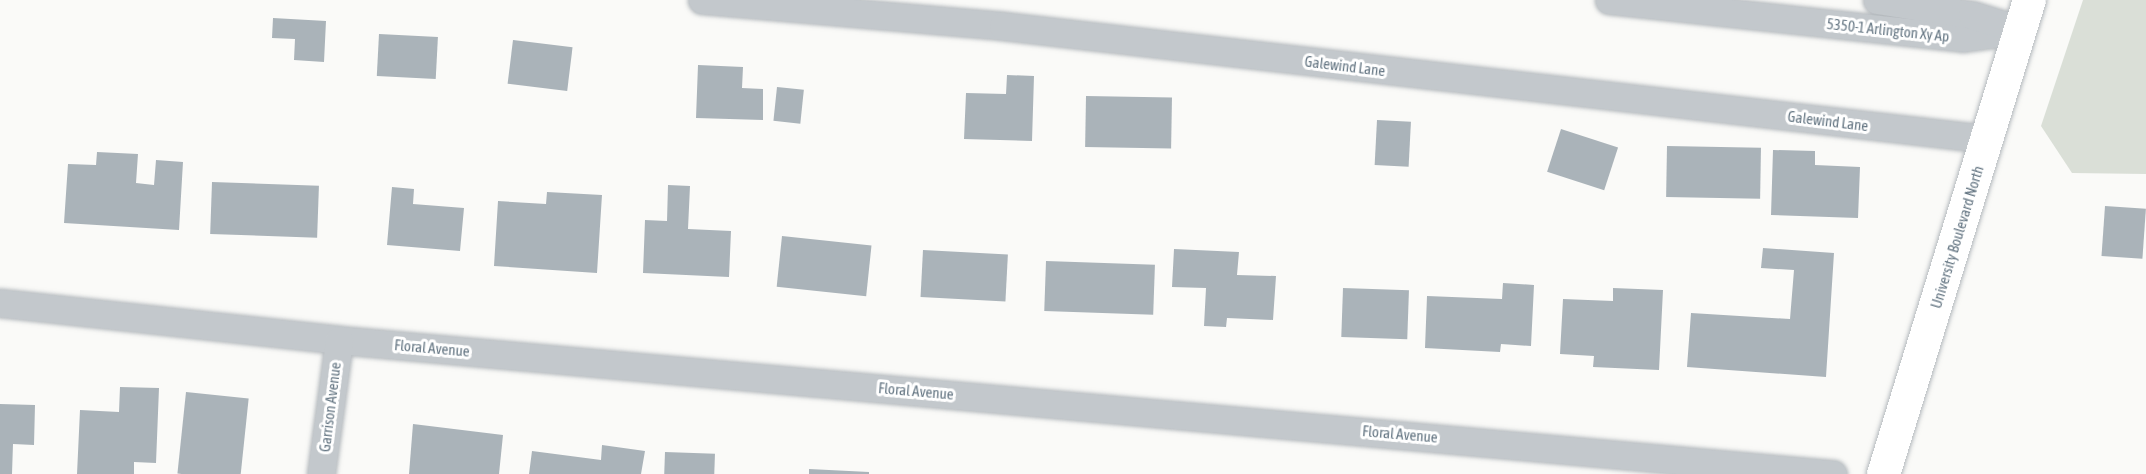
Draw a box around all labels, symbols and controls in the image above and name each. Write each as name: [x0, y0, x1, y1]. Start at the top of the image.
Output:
street label: 5350-1 Arlington Xy Ap: [1826, 15, 1950, 45]
street label: Galewind Lane: [1304, 52, 1386, 80]
street label: Galewind Lane: [1787, 107, 1869, 135]
street label: University Boulevard North: [1927, 163, 1987, 311]
street label: Floral Avenue: [394, 336, 470, 360]
street label: Garrison Avenue: [316, 361, 344, 453]
street label: Floral Avenue: [878, 379, 954, 403]
street label: Floral Avenue: [1362, 422, 1438, 446]

